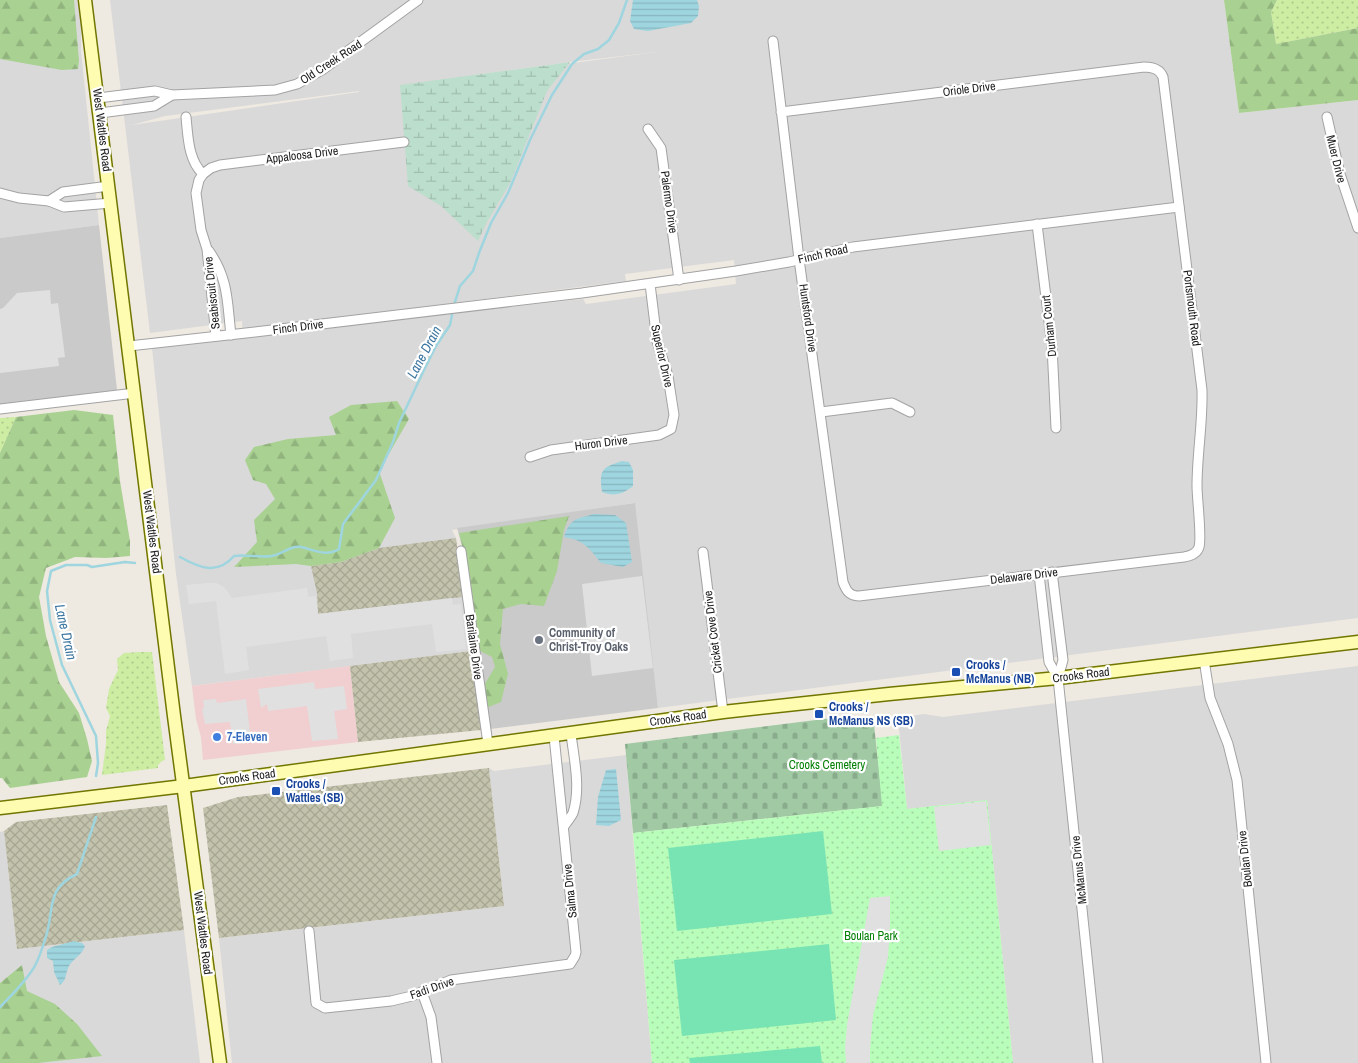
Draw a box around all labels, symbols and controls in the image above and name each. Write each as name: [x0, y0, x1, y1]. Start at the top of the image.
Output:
street label: Old Creek Road: [297, 36, 365, 88]
street label: Oriole Drive: [942, 78, 996, 100]
street label: West Wattles Road: [89, 87, 115, 173]
street label: Muer Drive: [1322, 133, 1350, 185]
street label: Appaloosa Drive: [264, 143, 339, 167]
street label: Palermo Drive: [657, 170, 681, 234]
street label: Finch Road: [796, 240, 850, 268]
street label: Seabiscuit Drive: [200, 256, 224, 330]
street label: Portsmouth Road: [1179, 269, 1205, 347]
street label: Huntsford Drive: [795, 283, 821, 353]
street label: Durham Court: [1038, 294, 1060, 358]
street label: Finch Drive: [272, 316, 324, 338]
water label: Lane Drain: [403, 323, 445, 381]
street label: Superior Drive: [647, 323, 677, 389]
street label: Huron Drive: [574, 432, 628, 454]
street label: West Wattles Road: [139, 489, 165, 575]
street label: Delaware Drive: [989, 564, 1059, 588]
street label: Cricket Cove Drive: [700, 590, 726, 674]
water label: Lane Drain: [51, 602, 81, 662]
street label: Barilaine Drive: [462, 613, 486, 681]
place label: Community of Christ-Troy Oaks: [549, 625, 629, 655]
marker: Community of Christ-Troy Oaks: [533, 634, 545, 646]
place label: Crooks / McManus (NB): [966, 657, 1034, 687]
street label: Crooks Road: [1052, 664, 1110, 686]
marker: Crooks / McManus (NB): [950, 666, 962, 678]
place label: Crooks / McManus NS (SB): [829, 699, 913, 729]
street label: Crooks Road: [648, 706, 708, 730]
marker: Crooks / McManus NS (SB): [813, 708, 825, 720]
place label: 7-Eleven: [227, 729, 267, 745]
marker: 7-Eleven: [211, 731, 223, 743]
park label: Crooks Cemetery: [789, 757, 865, 773]
street label: Crooks Road: [217, 765, 277, 789]
place label: Crooks / Wattles (SB): [286, 776, 344, 806]
marker: Crooks / Wattles (SB): [270, 785, 282, 797]
street label: Boulan Drive: [1234, 830, 1256, 888]
street label: McManus Drive: [1067, 835, 1091, 905]
street label: Salma Drive: [559, 863, 581, 919]
street label: West Wattles Road: [190, 890, 216, 976]
park label: Boulan Park: [844, 928, 898, 944]
street label: Fadi Drive: [408, 973, 456, 1003]

